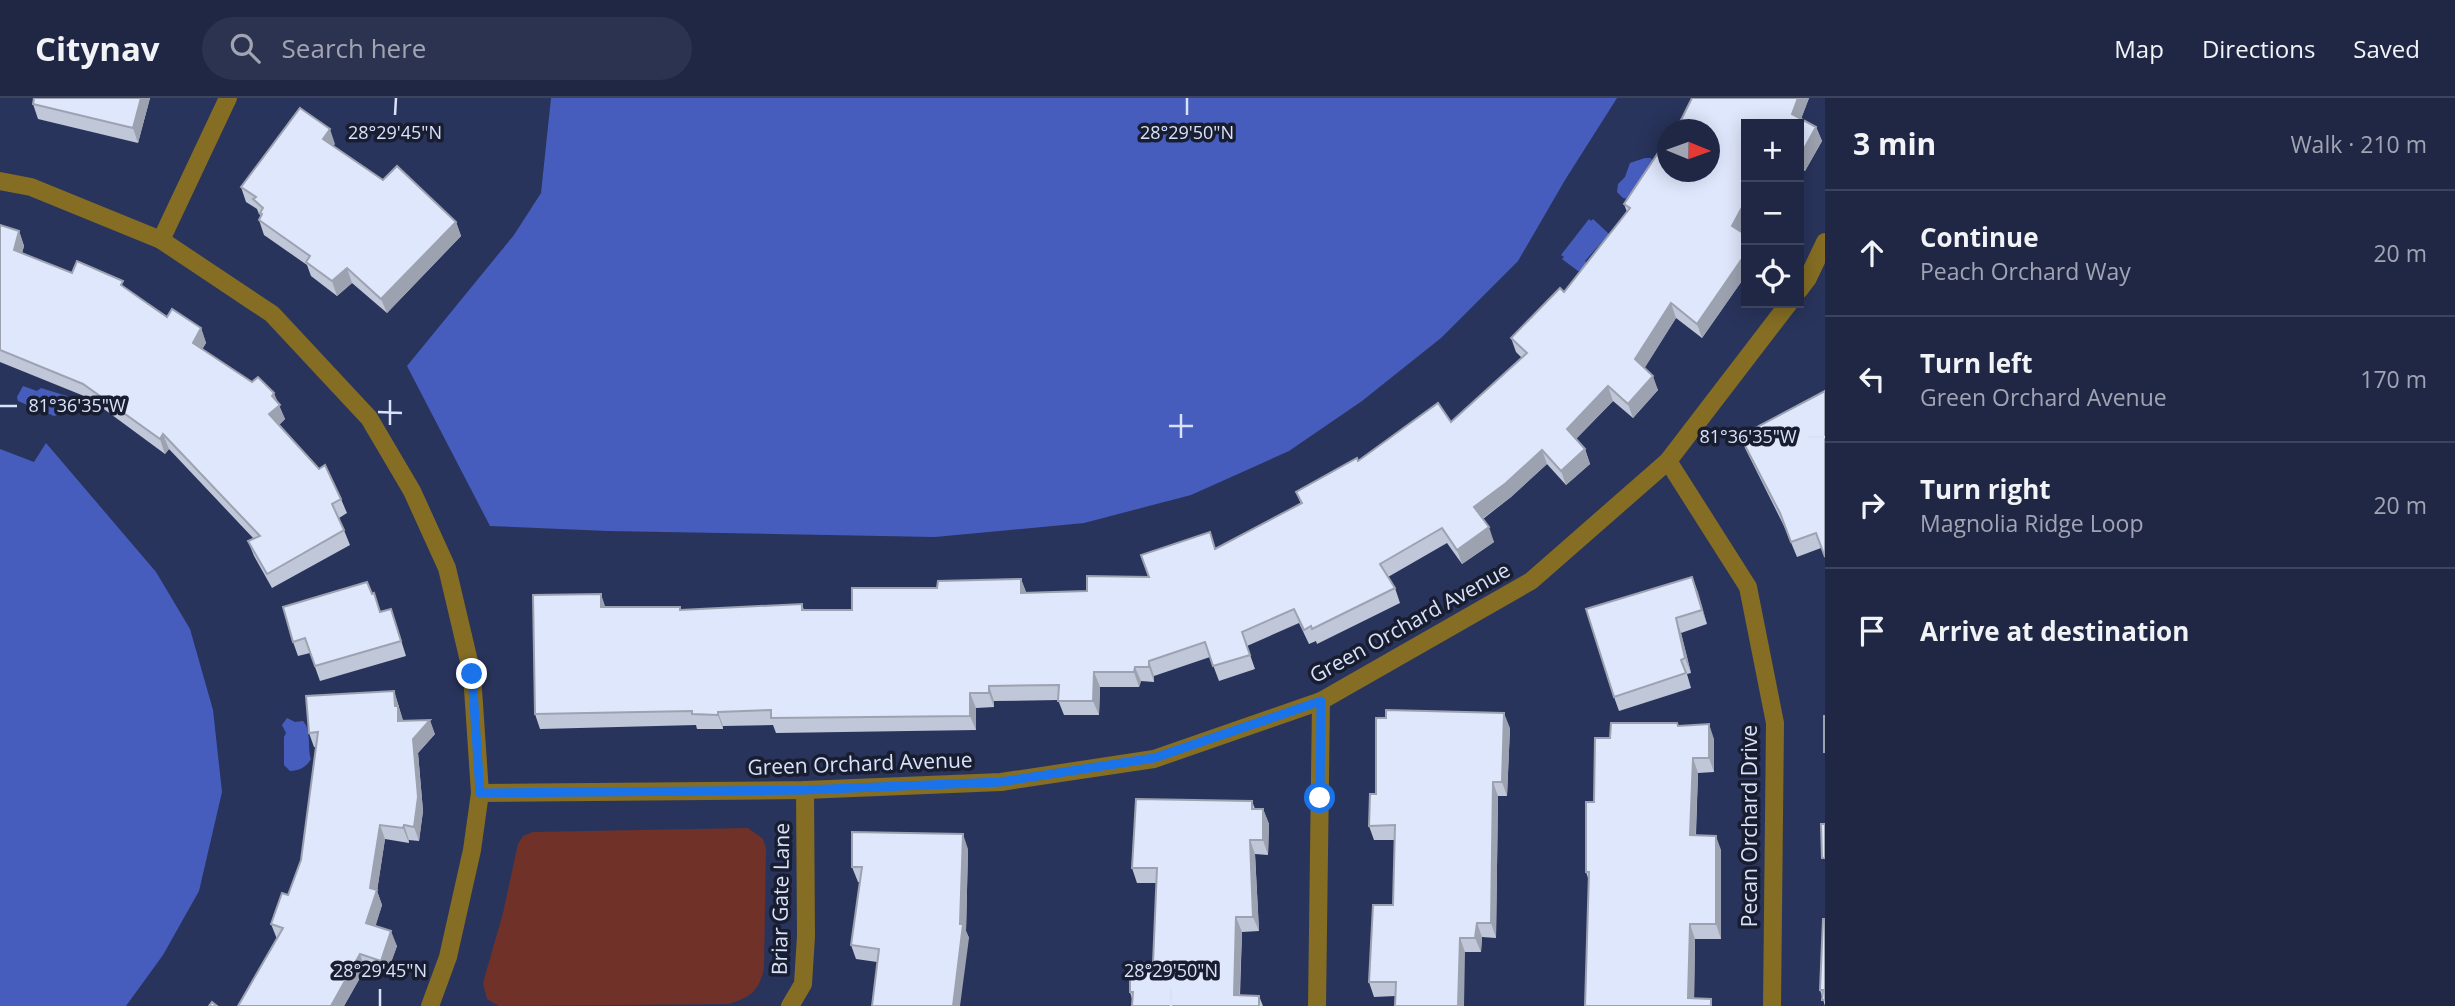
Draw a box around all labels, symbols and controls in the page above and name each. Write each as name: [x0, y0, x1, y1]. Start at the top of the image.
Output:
search box: [202, 17, 692, 80]
text: Citynav: [35, 26, 160, 71]
icon: search: [226, 29, 264, 67]
text: Search here: [282, 30, 426, 66]
text: Map: [2114, 32, 2164, 65]
text: Directions: [2202, 32, 2315, 65]
text: Saved: [2353, 32, 2420, 65]
north arrow: [1657, 119, 1720, 182]
map controls: [1741, 119, 1804, 308]
button: +: [1741, 119, 1804, 182]
text: 28°29'45"N: [348, 120, 442, 144]
text: 28°29'50"N: [1140, 120, 1234, 144]
text: 3 min: [1853, 123, 1936, 164]
text: Walk · 210 m: [2290, 128, 2427, 160]
button: −: [1741, 182, 1804, 245]
text: Continue: [1920, 219, 2039, 255]
icon: ahead: [1853, 234, 1891, 272]
text: 20 m: [2373, 237, 2427, 269]
button: locate: [1741, 245, 1804, 308]
text: Peach Orchard Way: [1920, 255, 2131, 287]
text: Turn left: [1920, 345, 2032, 381]
icon: left: [1853, 360, 1891, 398]
text: 170 m: [2360, 363, 2427, 395]
text: Green Orchard Avenue: [1920, 381, 2167, 413]
text: 81°36'35"W: [28, 393, 126, 417]
text: 81°36'35"W: [1699, 424, 1797, 448]
text: Turn right: [1920, 471, 2051, 507]
icon: right: [1853, 486, 1891, 524]
text: 20 m: [2373, 489, 2427, 521]
text: Magnolia Ridge Loop: [1920, 507, 2143, 539]
street label: Green Orchard Avenue: [1304, 555, 1515, 689]
icon: arrive: [1853, 612, 1891, 650]
text: Arrive at destination: [1920, 613, 2189, 649]
route end: [456, 658, 487, 689]
street label: Pecan Orchard Drive: [1735, 725, 1763, 927]
street label: Green Orchard Avenue: [747, 745, 973, 781]
route start: [1304, 782, 1335, 813]
street label: Briar Gate Lane: [765, 823, 795, 975]
text: 28°29'45"N: [333, 958, 427, 982]
text: 28°29'50"N: [1124, 958, 1218, 982]

